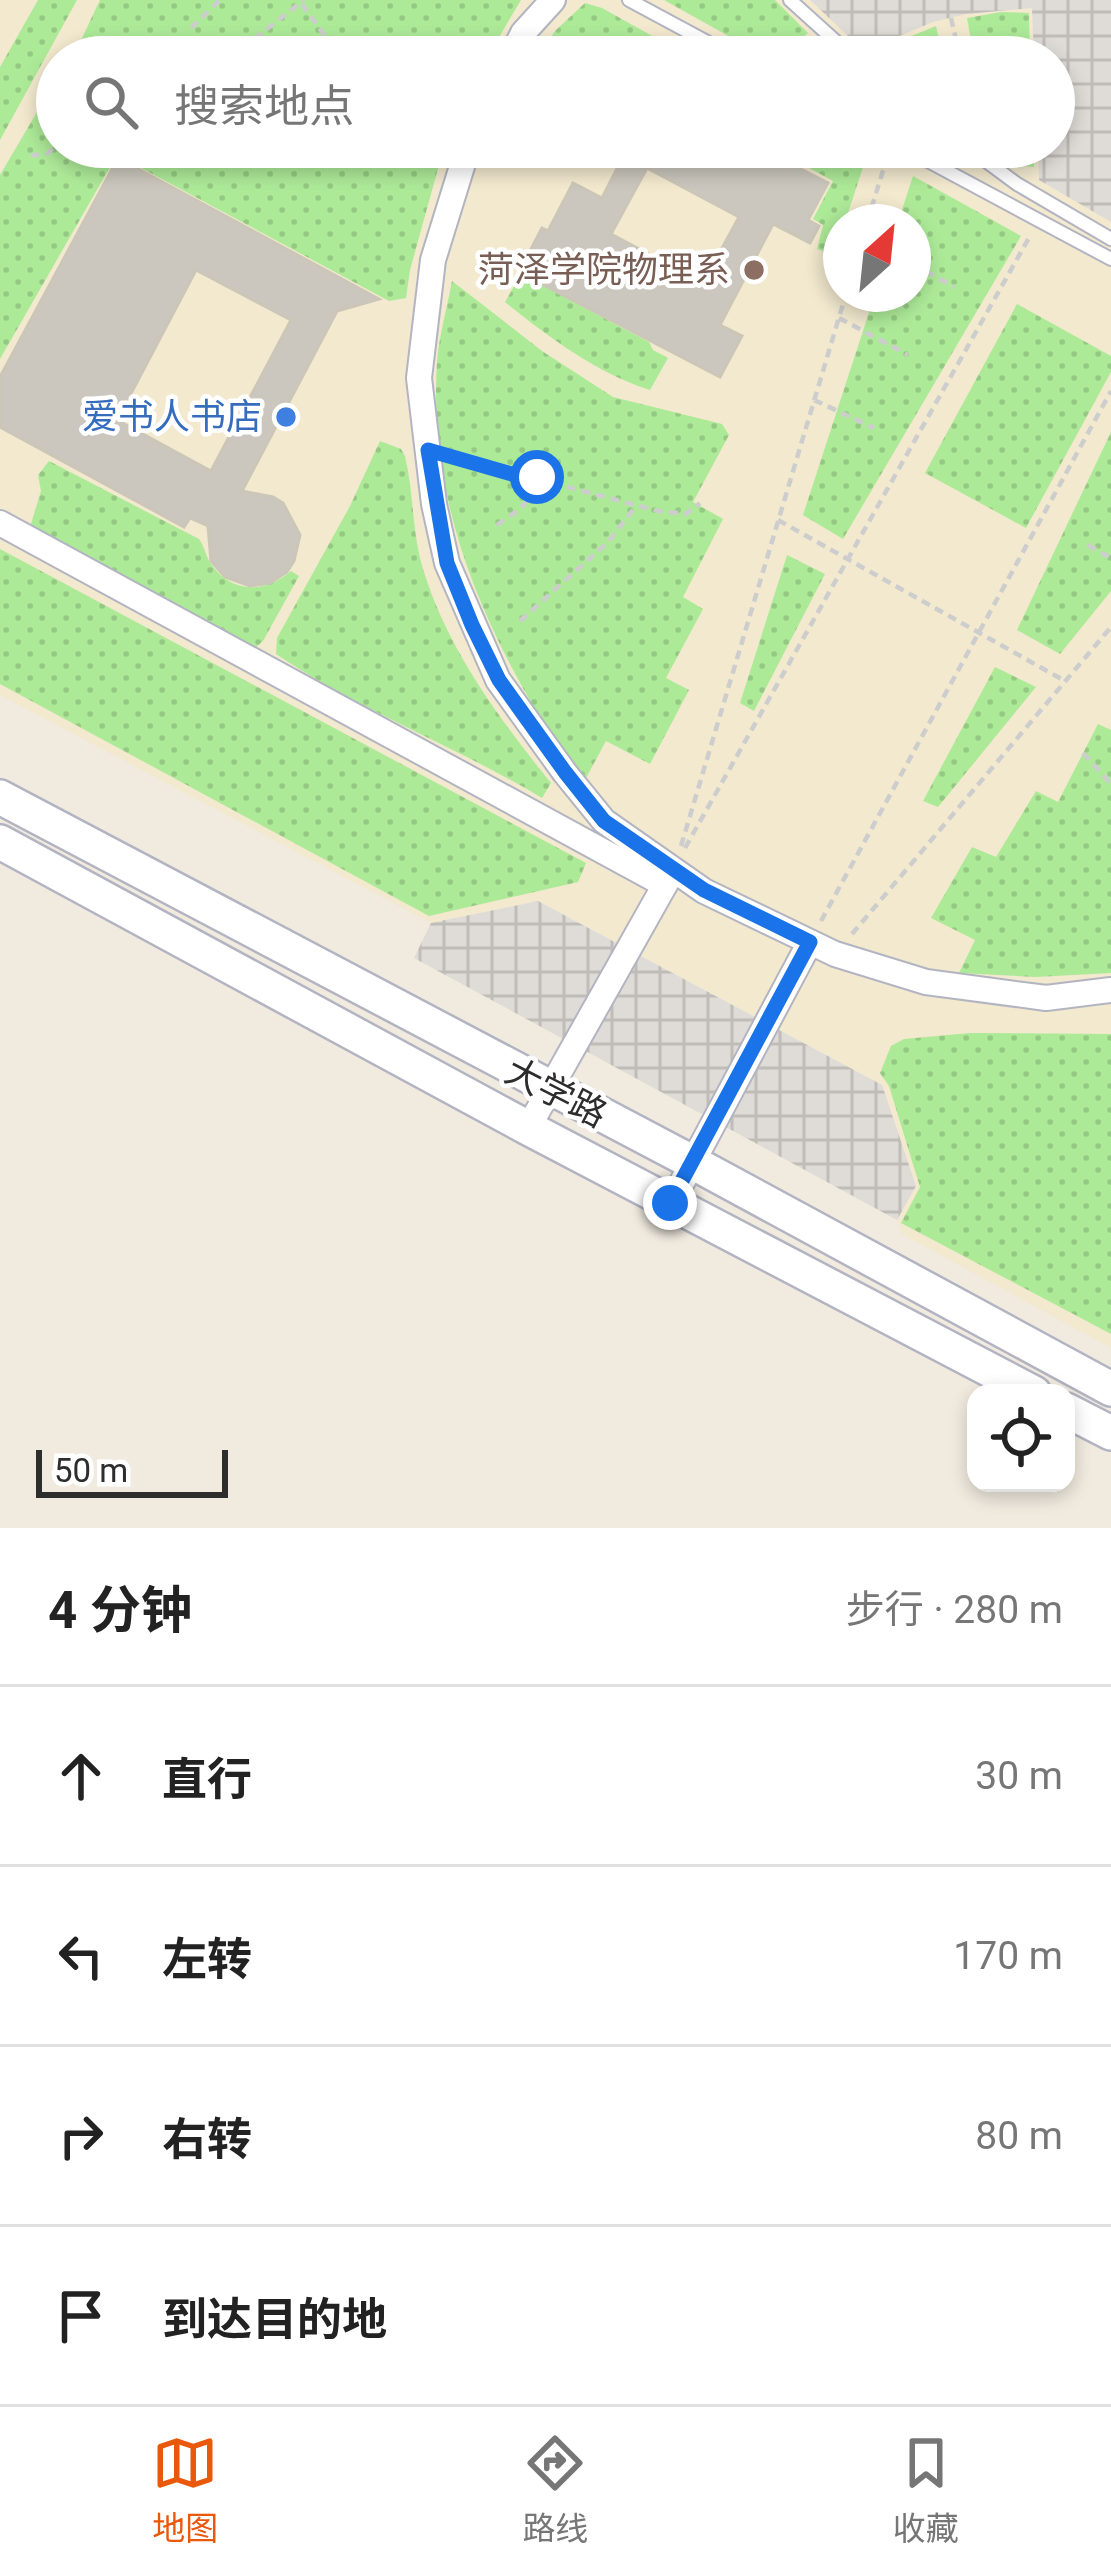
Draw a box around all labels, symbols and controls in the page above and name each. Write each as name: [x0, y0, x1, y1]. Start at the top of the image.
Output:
search box: [36, 36, 1075, 168]
icon: search: [78, 69, 144, 135]
text: 搜索地点: [174, 80, 354, 133]
north arrow: [823, 204, 931, 312]
place label: 菏泽学院物理系: [478, 249, 730, 291]
marker: 菏泽学院物理系: [741, 257, 767, 283]
place label: 爱书人书店: [82, 396, 262, 438]
marker: 爱书人书店: [273, 404, 299, 430]
route start: [510, 450, 564, 504]
street label: 大学路: [498, 1050, 614, 1136]
route end: [643, 1176, 697, 1230]
map controls: [967, 1384, 1075, 1492]
button: locate: [967, 1384, 1075, 1492]
scale bar: [36, 1444, 228, 1497]
text: 50 m: [54, 1451, 128, 1490]
text: 4 分钟: [48, 1581, 192, 1640]
text: 步行 · 280 m: [846, 1587, 1063, 1633]
icon: ahead: [48, 1743, 114, 1809]
text: 直行: [162, 1753, 252, 1806]
text: 30 m: [975, 1753, 1063, 1799]
icon: left: [48, 1923, 114, 1989]
text: 左转: [162, 1933, 252, 1986]
text: 170 m: [953, 1933, 1063, 1979]
icon: right: [48, 2103, 114, 2169]
text: 右转: [162, 2113, 252, 2166]
text: 80 m: [975, 2113, 1063, 2159]
icon: arrive: [48, 2283, 114, 2349]
text: 到达目的地: [162, 2293, 387, 2346]
tab: 地图: [152, 2430, 218, 2550]
tab: 路线: [522, 2430, 588, 2550]
tab: 收藏: [893, 2430, 959, 2550]

